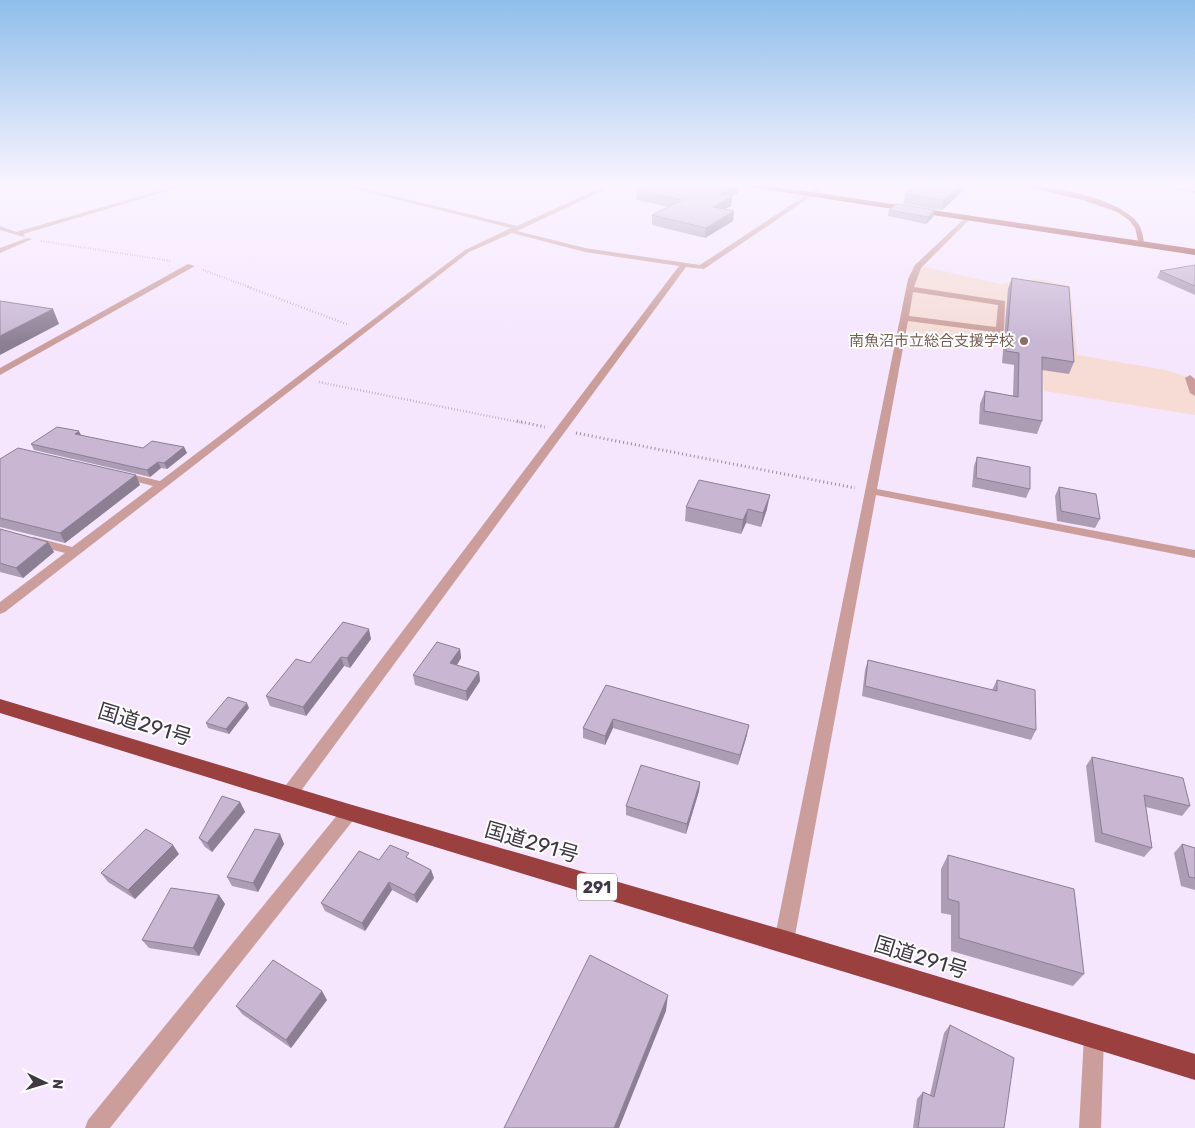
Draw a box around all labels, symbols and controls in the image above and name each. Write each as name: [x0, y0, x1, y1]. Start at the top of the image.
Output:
place label: 南魚沼市立総合支援学校: [849, 332, 1014, 350]
marker: 南魚沼市立総合支援学校: [1018, 335, 1030, 347]
street label: 国道291号: [95, 698, 195, 750]
street label: 国道291号: [482, 817, 582, 867]
road number: 291: [577, 874, 617, 900]
street label: 国道291号: [871, 931, 971, 983]
north arrow: [20, 1058, 70, 1108]
text: N: [49, 1078, 66, 1090]

